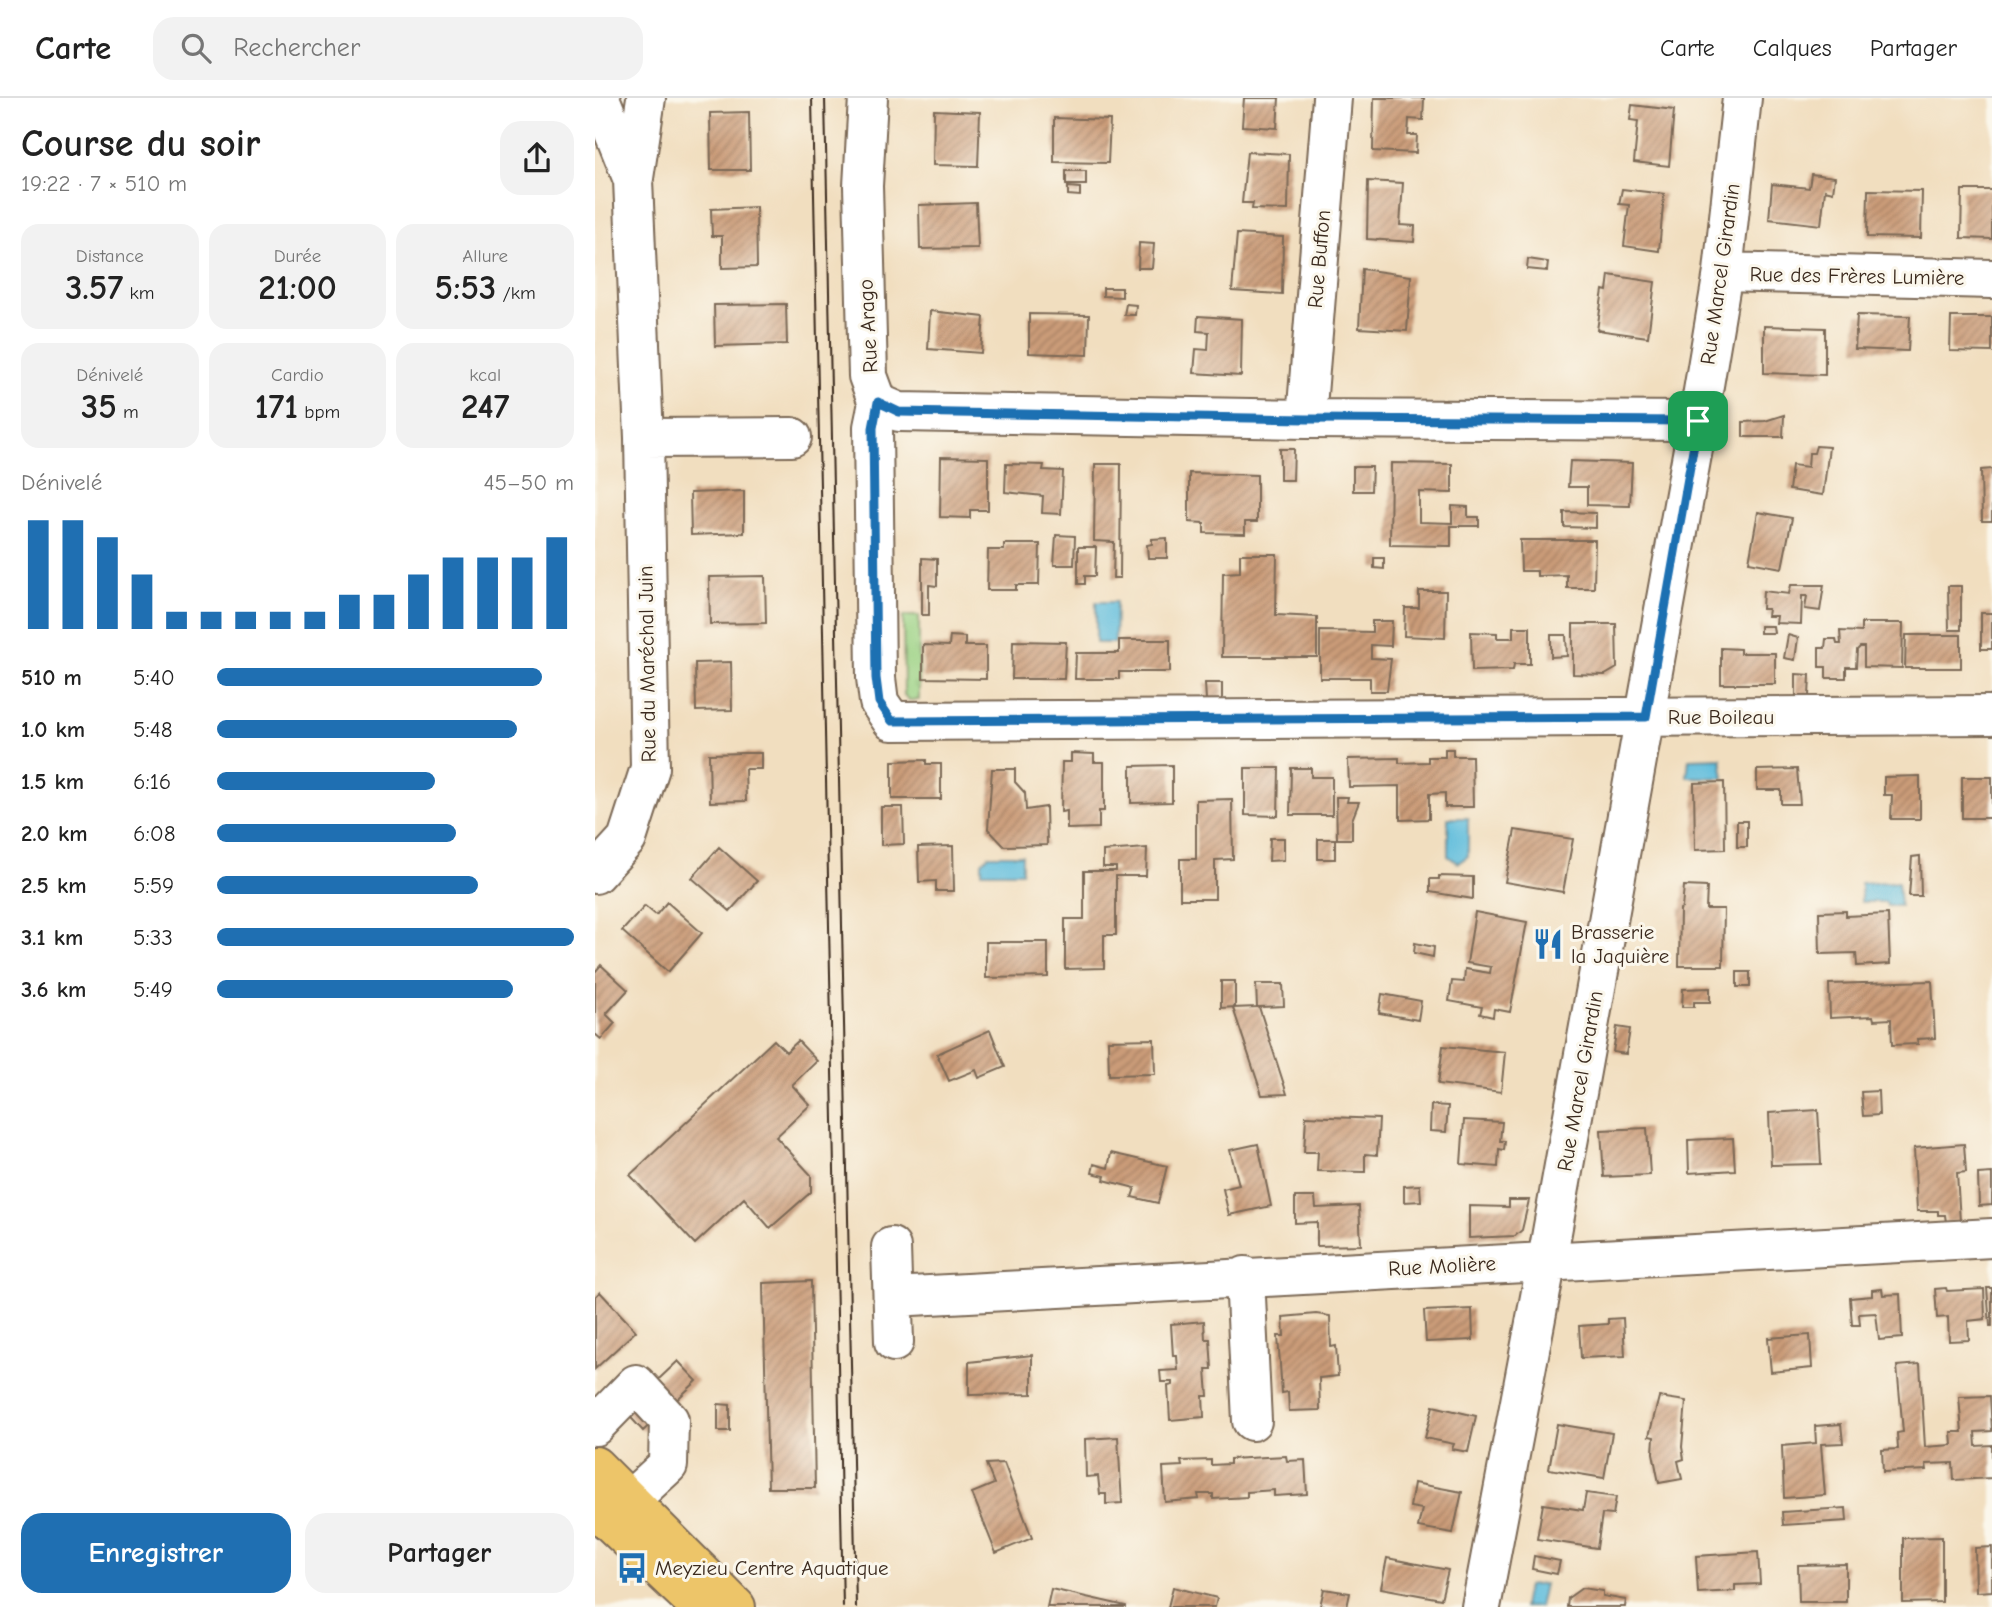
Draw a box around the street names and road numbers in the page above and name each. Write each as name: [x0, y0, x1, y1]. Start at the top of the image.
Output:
street label: Rue Marcel Girardin: [1695, 182, 1745, 366]
street label: Rue Buffon: [1303, 209, 1335, 309]
street label: Rue des Frères Lumière: [1749, 262, 1965, 290]
street label: Rue Arago: [854, 278, 882, 374]
street label: Rue du Maréchal Juin: [633, 565, 661, 763]
street label: Rue Boileau: [1668, 705, 1774, 729]
street label: Rue Marcel Girardin: [1552, 989, 1608, 1173]
street label: Rue Molière: [1388, 1251, 1496, 1281]

